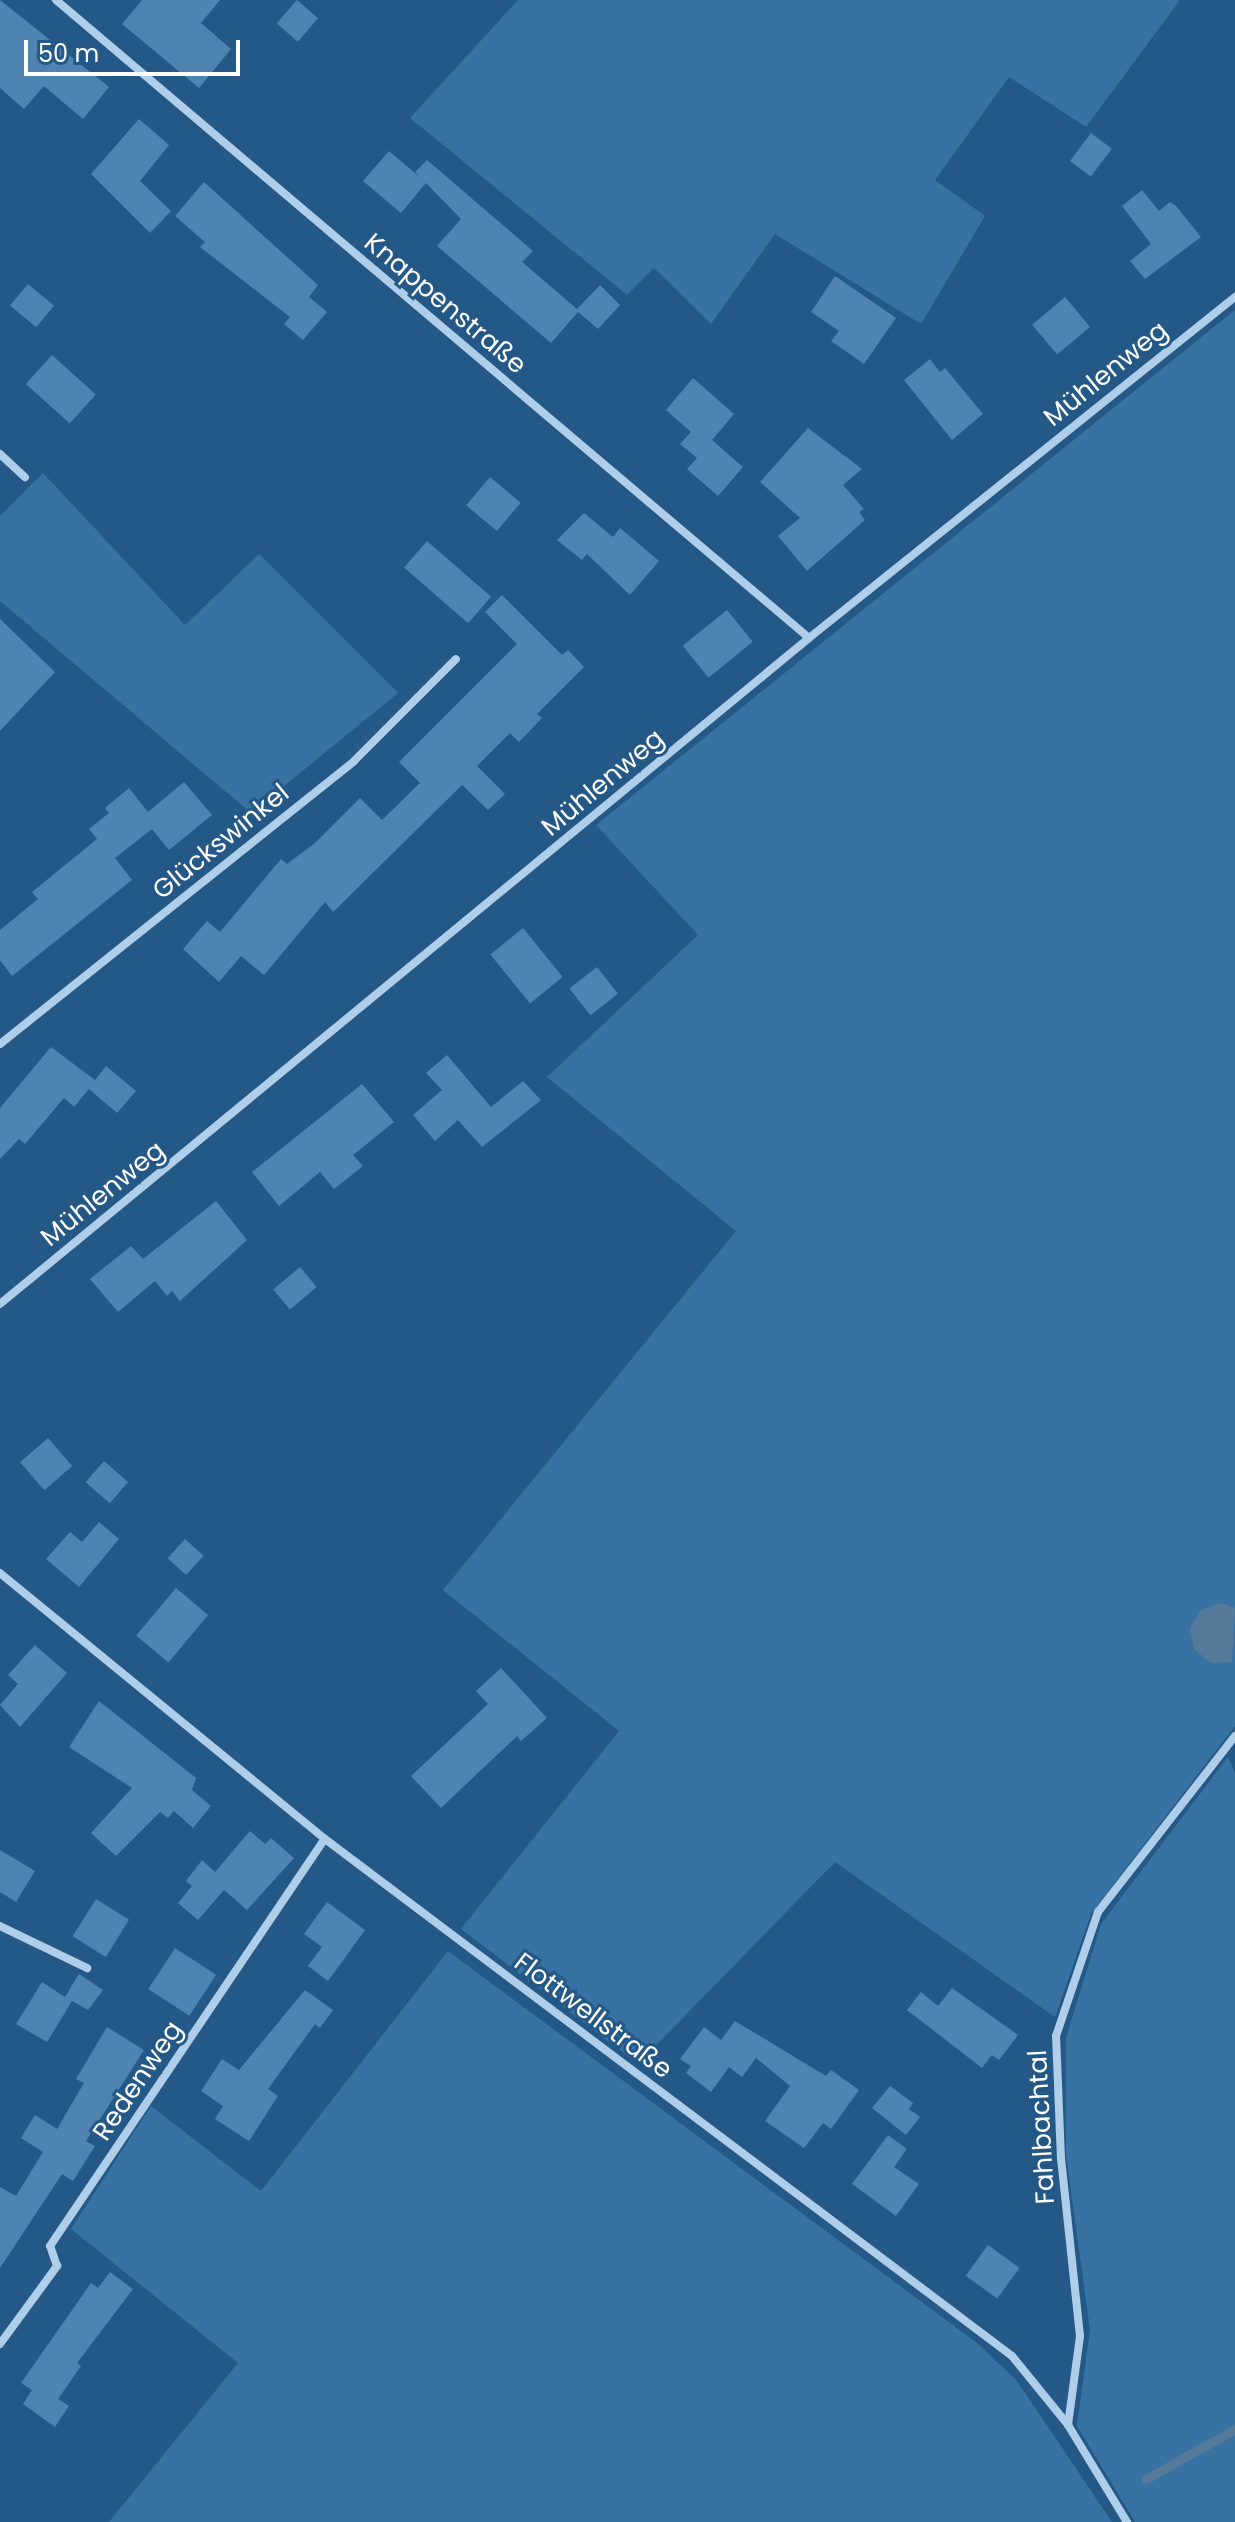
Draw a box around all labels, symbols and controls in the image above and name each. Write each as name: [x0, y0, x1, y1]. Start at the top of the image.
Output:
scale bar: [28, 24, 244, 74]
text: 50 m: [38, 37, 99, 70]
street label: Knappenstraße: [358, 227, 532, 381]
street label: Mühlenweg: [1038, 315, 1174, 433]
street label: Mühlenweg: [536, 723, 670, 843]
street label: Glückswinkel: [147, 778, 295, 906]
street label: Mühlenweg: [35, 1135, 171, 1253]
street label: Flottwellstraße: [508, 1947, 678, 2085]
street label: Redenweg: [87, 2015, 189, 2147]
street label: Fahlbachtal: [1022, 2049, 1062, 2205]

